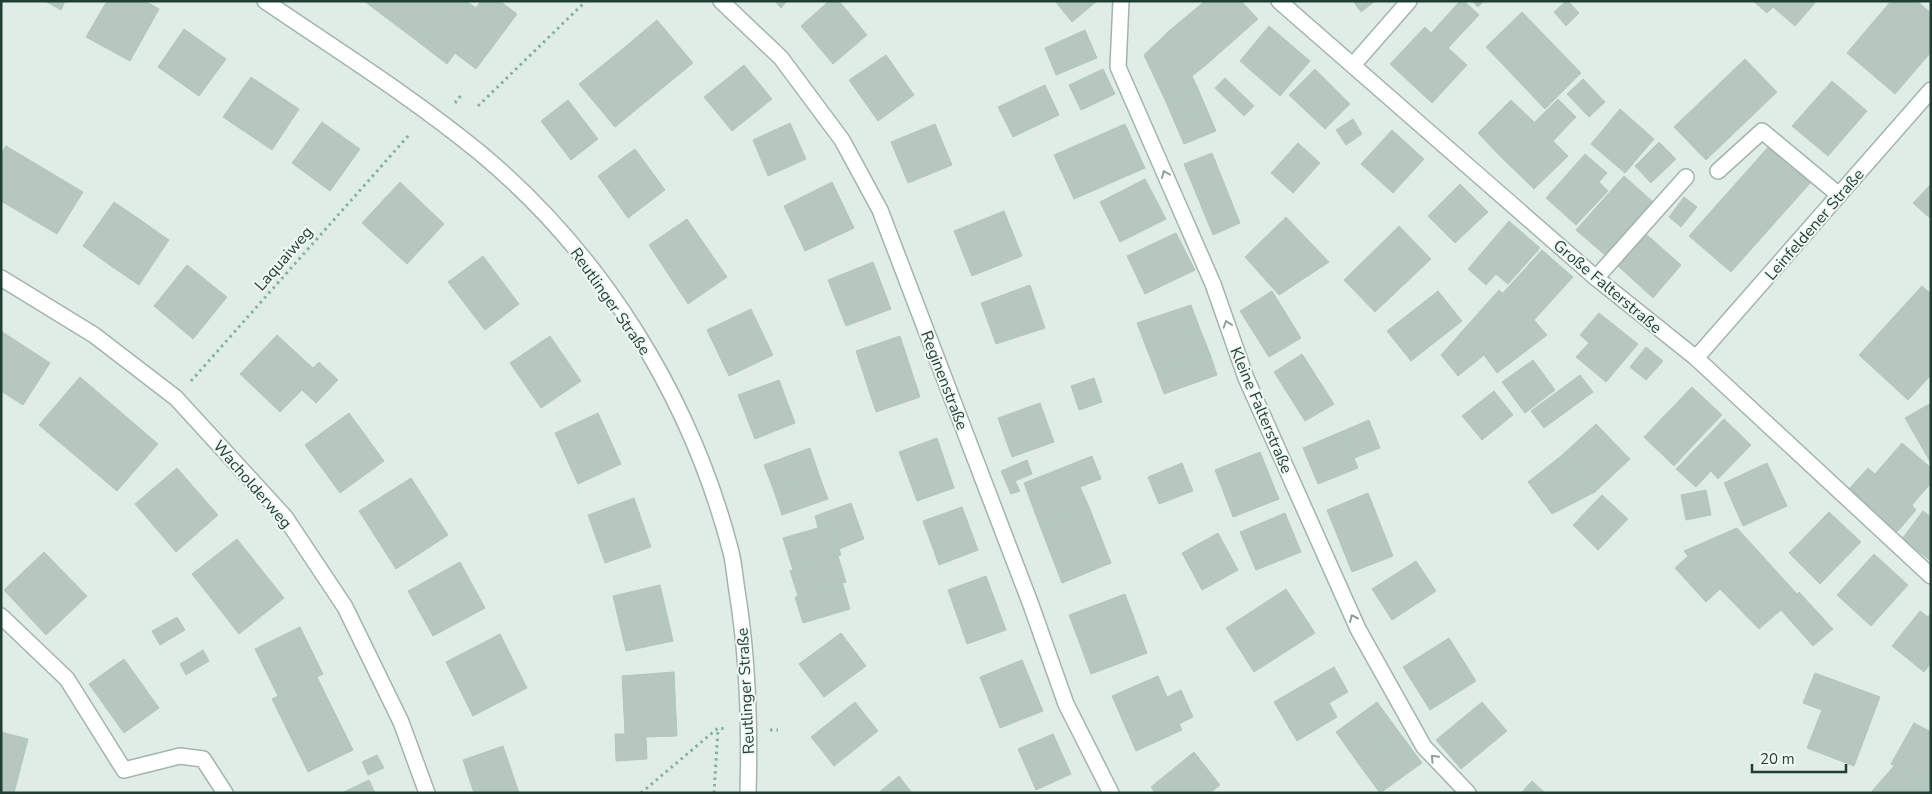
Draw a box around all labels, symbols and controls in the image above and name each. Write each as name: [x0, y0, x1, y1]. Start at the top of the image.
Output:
street label: Leinfeldener Straße: [1760, 164, 1869, 285]
one-way arrow: [1160, 170, 1171, 179]
street label: Laquaiweg: [250, 222, 318, 296]
street label: Große Falterstraße: [1548, 235, 1666, 339]
street label: Reutlinger Straße: [565, 243, 656, 360]
one-way arrow: [1222, 320, 1232, 329]
street label: Reginenstraße: [915, 328, 973, 433]
street label: Kleine Falterstraße: [1224, 344, 1298, 477]
street label: Wacholderweg: [208, 436, 297, 534]
one-way arrow: [1349, 614, 1359, 623]
street label: Reutlinger Straße: [732, 627, 760, 755]
scale bar: [1752, 742, 1846, 774]
text: 20 m: [1760, 749, 1795, 769]
one-way arrow: [1431, 755, 1440, 764]

